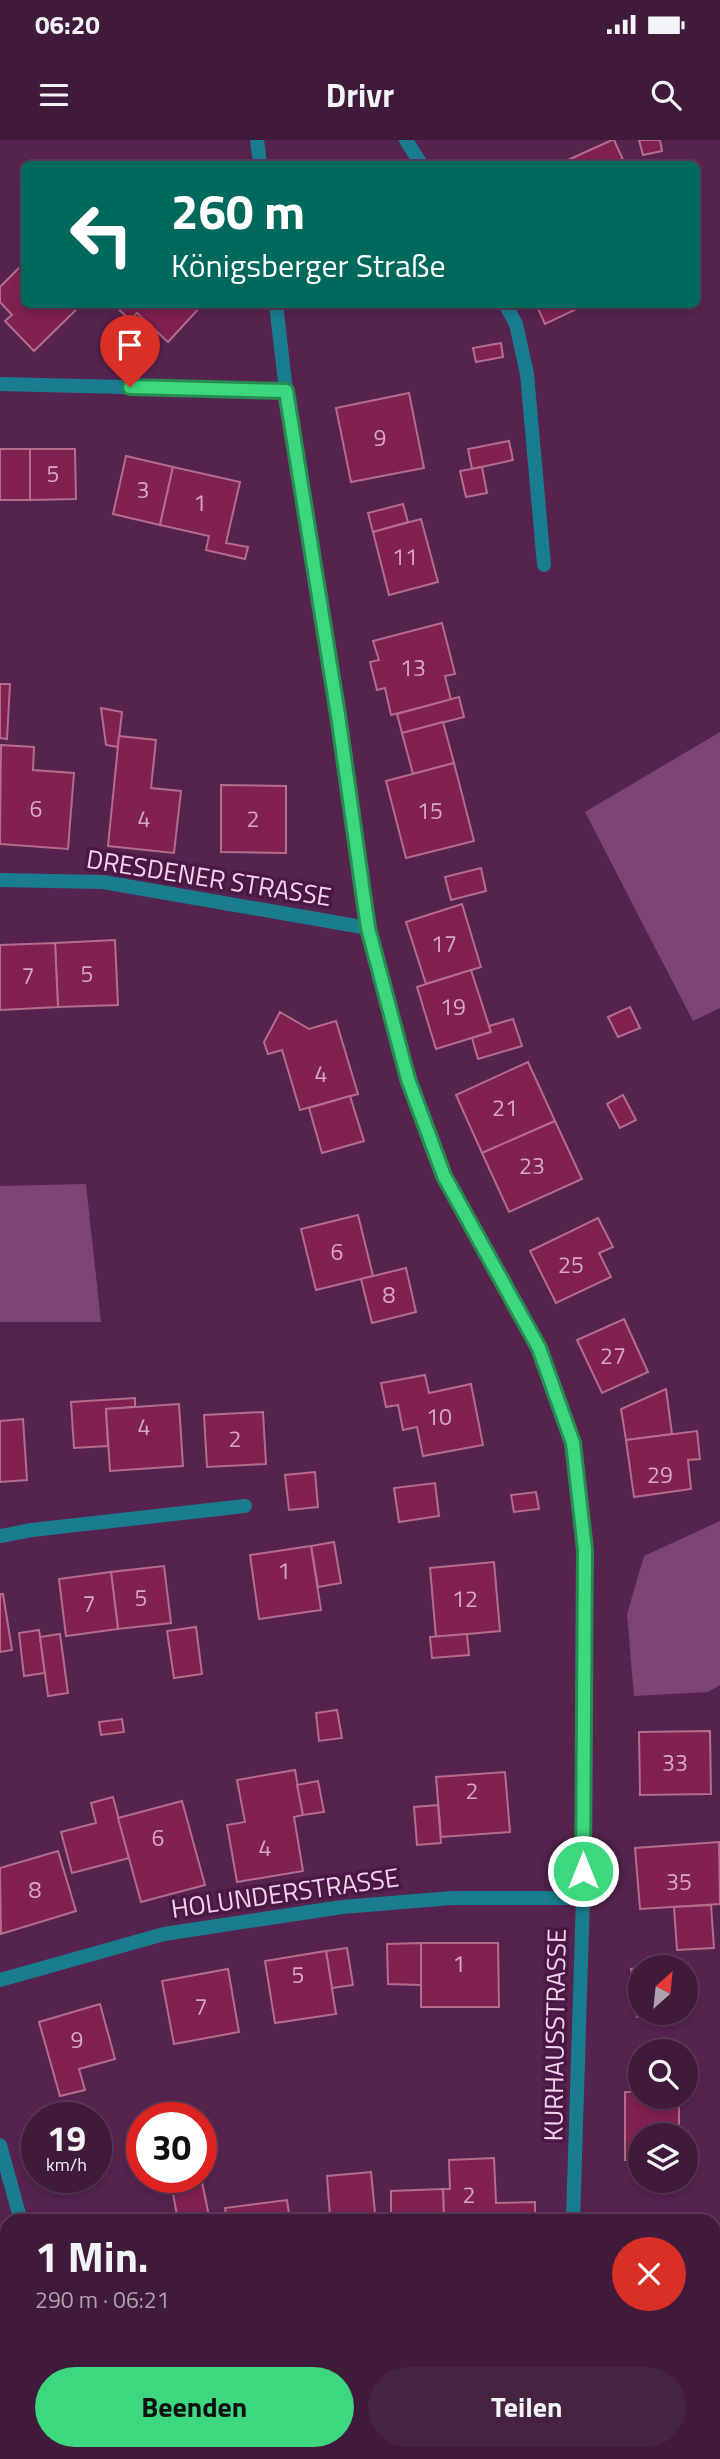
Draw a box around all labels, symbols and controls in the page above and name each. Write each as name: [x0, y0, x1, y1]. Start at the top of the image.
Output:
text: 06:20: [35, 5, 100, 44]
text: Drivr: [326, 71, 394, 119]
icon: menu: [35, 76, 73, 114]
icon: search: [647, 76, 685, 114]
text: 260 m: [171, 173, 305, 248]
icon: left: [56, 189, 147, 280]
text: Königsberger Straße: [171, 241, 446, 289]
pin: [100, 315, 160, 387]
icon: arrive: [111, 326, 149, 364]
house number: 9: [374, 420, 386, 455]
house number: 5: [47, 456, 59, 491]
house number: 3: [137, 472, 149, 507]
house number: 1: [194, 485, 206, 520]
house number: 11: [392, 539, 418, 574]
house number: 13: [400, 650, 426, 685]
house number: 6: [30, 791, 42, 826]
house number: 15: [417, 793, 443, 828]
house number: 4: [138, 801, 150, 836]
house number: 2: [247, 801, 259, 836]
street label: DRESDENER STRASSE: [84, 839, 334, 916]
house number: 17: [431, 926, 457, 961]
house number: 5: [81, 956, 93, 991]
house number: 7: [22, 958, 34, 993]
house number: 19: [440, 989, 466, 1024]
house number: 4: [315, 1056, 327, 1091]
house number: 21: [492, 1090, 518, 1125]
house number: 23: [519, 1148, 545, 1183]
house number: 6: [331, 1234, 343, 1269]
house number: 25: [558, 1247, 584, 1282]
house number: 8: [383, 1277, 396, 1312]
house number: 27: [600, 1338, 626, 1373]
house number: 10: [426, 1399, 452, 1434]
house number: 4: [138, 1409, 150, 1444]
house number: 2: [229, 1421, 241, 1456]
house number: 29: [647, 1457, 673, 1492]
house number: 1: [278, 1553, 290, 1588]
house number: 5: [135, 1580, 147, 1615]
house number: 12: [452, 1581, 478, 1616]
house number: 7: [83, 1586, 95, 1621]
house number: 33: [662, 1745, 688, 1780]
house number: 2: [466, 1773, 478, 1808]
house number: 6: [152, 1820, 164, 1855]
house number: 4: [259, 1830, 271, 1865]
position arrow: [546, 1834, 620, 1908]
street label: HOLUNDERSTRASSE: [168, 1857, 401, 1928]
house number: 35: [666, 1864, 692, 1899]
house number: 8: [29, 1872, 42, 1907]
street label: KURHAUSSTRASSE: [533, 1928, 576, 2142]
house number: 1: [453, 1946, 465, 1981]
north arrow: [628, 1955, 698, 2025]
map controls: [628, 1955, 698, 2193]
house number: 5: [292, 1957, 304, 1992]
house number: 7: [195, 1989, 207, 2024]
house number: 9: [71, 2022, 83, 2057]
button: search: [628, 2039, 698, 2109]
speed limit sign: 30: [126, 2102, 217, 2193]
text: 19: [47, 2111, 86, 2165]
button: layers: [628, 2123, 698, 2193]
text: km/h: [46, 2151, 87, 2178]
house number: 2: [463, 2177, 475, 2212]
text: 1 Min.: [35, 2224, 149, 2288]
button: close: [612, 2237, 686, 2311]
text: 290 m · 06:21: [35, 2282, 170, 2317]
button: Beenden: [35, 2367, 354, 2447]
button: Teilen: [368, 2367, 686, 2447]

